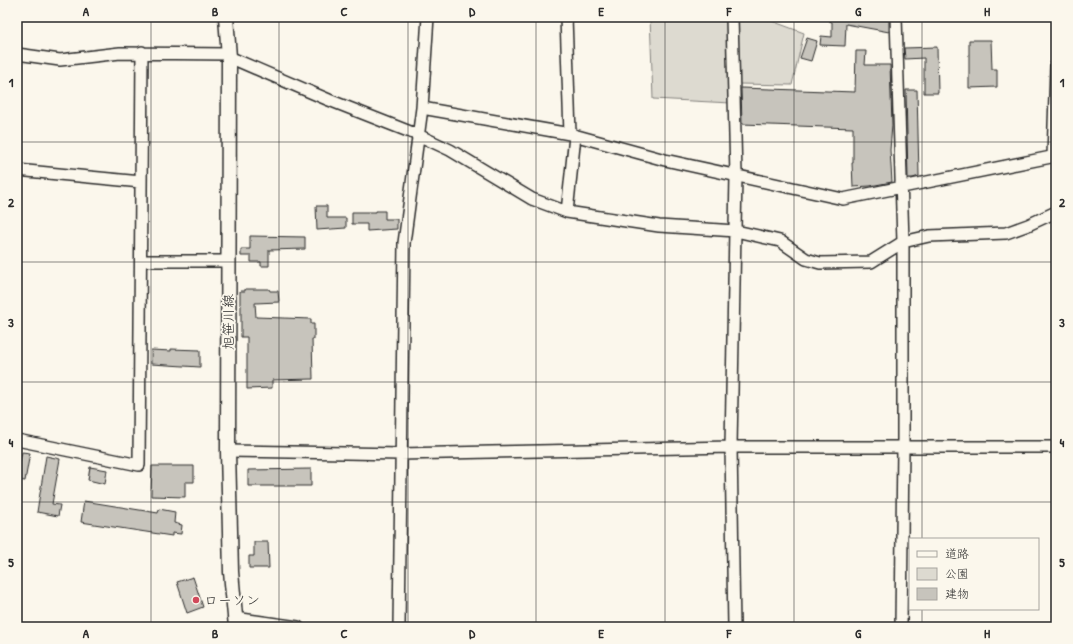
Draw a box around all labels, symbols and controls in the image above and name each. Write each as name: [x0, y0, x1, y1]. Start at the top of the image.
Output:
text: A: [83, 2, 90, 20]
text: B: [212, 2, 219, 20]
text: C: [340, 2, 348, 20]
text: D: [469, 2, 476, 20]
text: E: [598, 2, 604, 20]
text: F: [726, 2, 733, 20]
text: G: [855, 2, 862, 20]
text: H: [984, 2, 990, 20]
text: 1: [9, 73, 14, 91]
text: 1: [1060, 73, 1065, 91]
text: 2: [8, 193, 15, 211]
text: 2: [1059, 193, 1066, 211]
street label: 旭笹川線: [218, 294, 237, 350]
text: 3: [8, 313, 14, 331]
text: 3: [1059, 313, 1065, 331]
text: 4: [9, 433, 14, 451]
text: 4: [1060, 433, 1065, 451]
legend: [909, 538, 1039, 610]
text: 道路: [945, 545, 969, 562]
text: 5: [8, 553, 14, 571]
text: 5: [1059, 553, 1065, 571]
text: 公園: [945, 565, 969, 582]
text: 建物: [945, 585, 969, 602]
place label: ローソン: [204, 590, 260, 609]
marker: ローソン: [191, 595, 201, 605]
text: A: [83, 624, 90, 642]
text: B: [212, 624, 219, 642]
text: C: [340, 624, 348, 642]
text: D: [469, 624, 476, 642]
text: E: [598, 624, 604, 642]
text: F: [726, 624, 733, 642]
text: G: [855, 624, 862, 642]
text: H: [984, 624, 990, 642]

